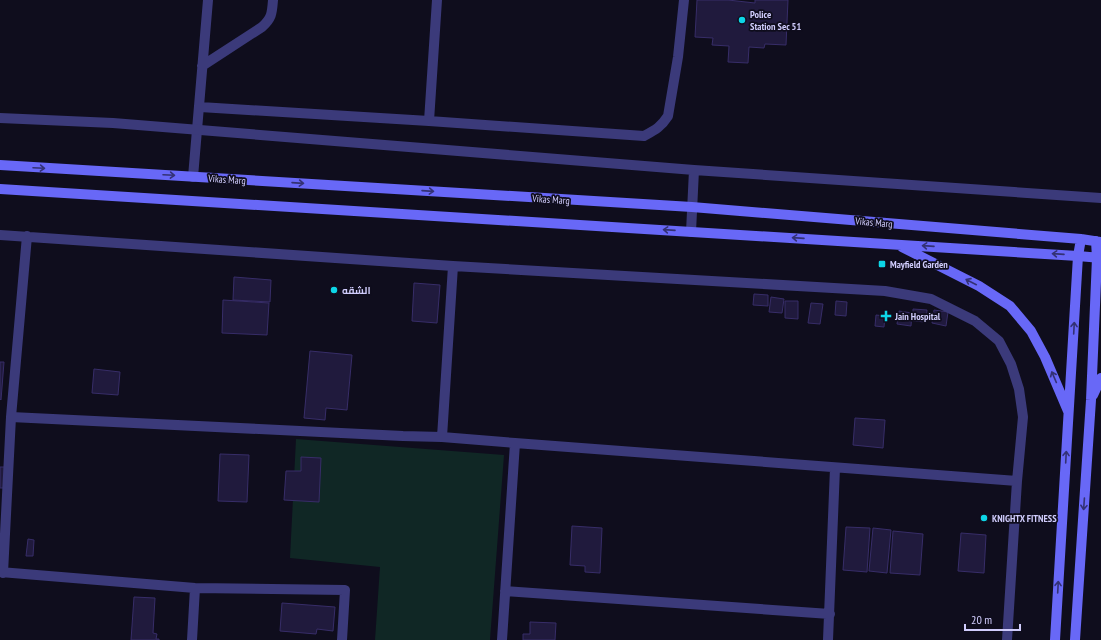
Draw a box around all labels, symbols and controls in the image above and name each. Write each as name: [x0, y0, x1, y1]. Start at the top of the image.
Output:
place label: Police Station Sec 51: [750, 8, 801, 33]
marker: Police Station Sec 51: [737, 15, 747, 25]
one-way arrow: [32, 164, 45, 171]
one-way arrow: [162, 172, 175, 179]
street label: Vikas Marg: [207, 172, 246, 187]
one-way arrow: [291, 179, 304, 187]
one-way arrow: [421, 188, 434, 195]
street label: Vikas Marg: [531, 192, 570, 207]
street label: Vikas Marg: [854, 214, 893, 231]
one-way arrow: [663, 227, 676, 234]
one-way arrow: [792, 235, 805, 242]
one-way arrow: [922, 243, 935, 250]
one-way arrow: [1052, 251, 1065, 258]
place label: Mayfield Garden: [890, 258, 948, 271]
marker: Mayfield Garden: [877, 259, 887, 269]
one-way arrow: [965, 277, 977, 285]
place label: الشقه: [342, 284, 371, 297]
marker: الشقه: [329, 285, 339, 295]
marker: Jain Hospital: [880, 310, 892, 322]
place label: Jain Hospital: [894, 310, 941, 323]
one-way arrow: [1070, 322, 1077, 335]
one-way arrow: [1049, 372, 1057, 384]
one-way arrow: [1062, 451, 1069, 464]
one-way arrow: [1081, 497, 1088, 510]
place label: KNIGHTX FITNESS: [992, 512, 1057, 525]
marker: KNIGHTX FITNESS: [979, 513, 989, 523]
one-way arrow: [1054, 581, 1062, 594]
scale bar: [965, 606, 1020, 632]
text: 20 m: [971, 612, 992, 627]

